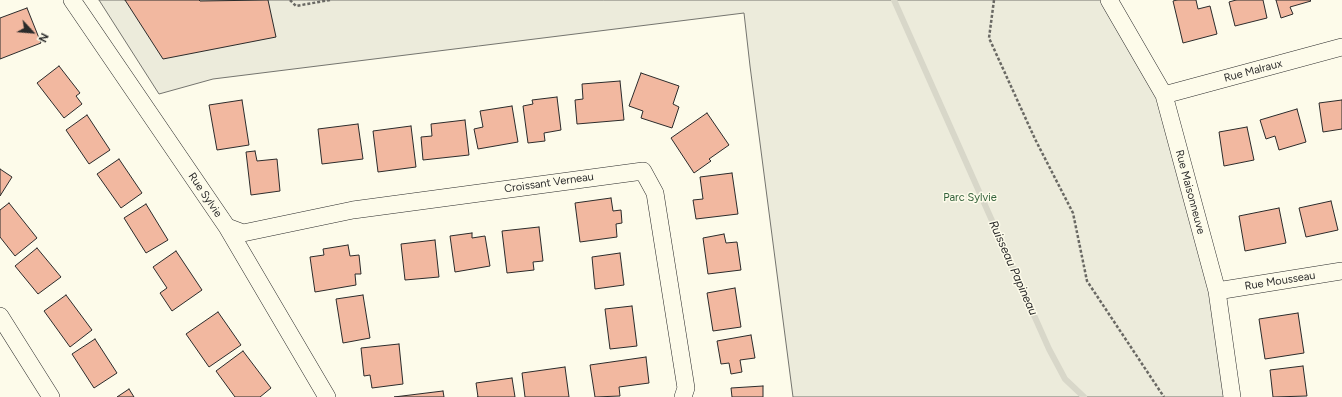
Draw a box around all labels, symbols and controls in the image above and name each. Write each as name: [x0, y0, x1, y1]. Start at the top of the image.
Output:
north arrow: [12, 12, 52, 52]
text: N: [36, 31, 51, 44]
street label: Rue Malraux: [1222, 57, 1284, 85]
street label: Rue Maisonneuve: [1172, 148, 1208, 236]
street label: Rue Sylvie: [185, 170, 225, 220]
street label: Croissant Verneau: [503, 170, 595, 196]
park label: Parc Sylvie: [943, 191, 997, 205]
water label: Ruisseau Papineau: [986, 218, 1040, 318]
street label: Rue Mousseau: [1244, 269, 1316, 293]

